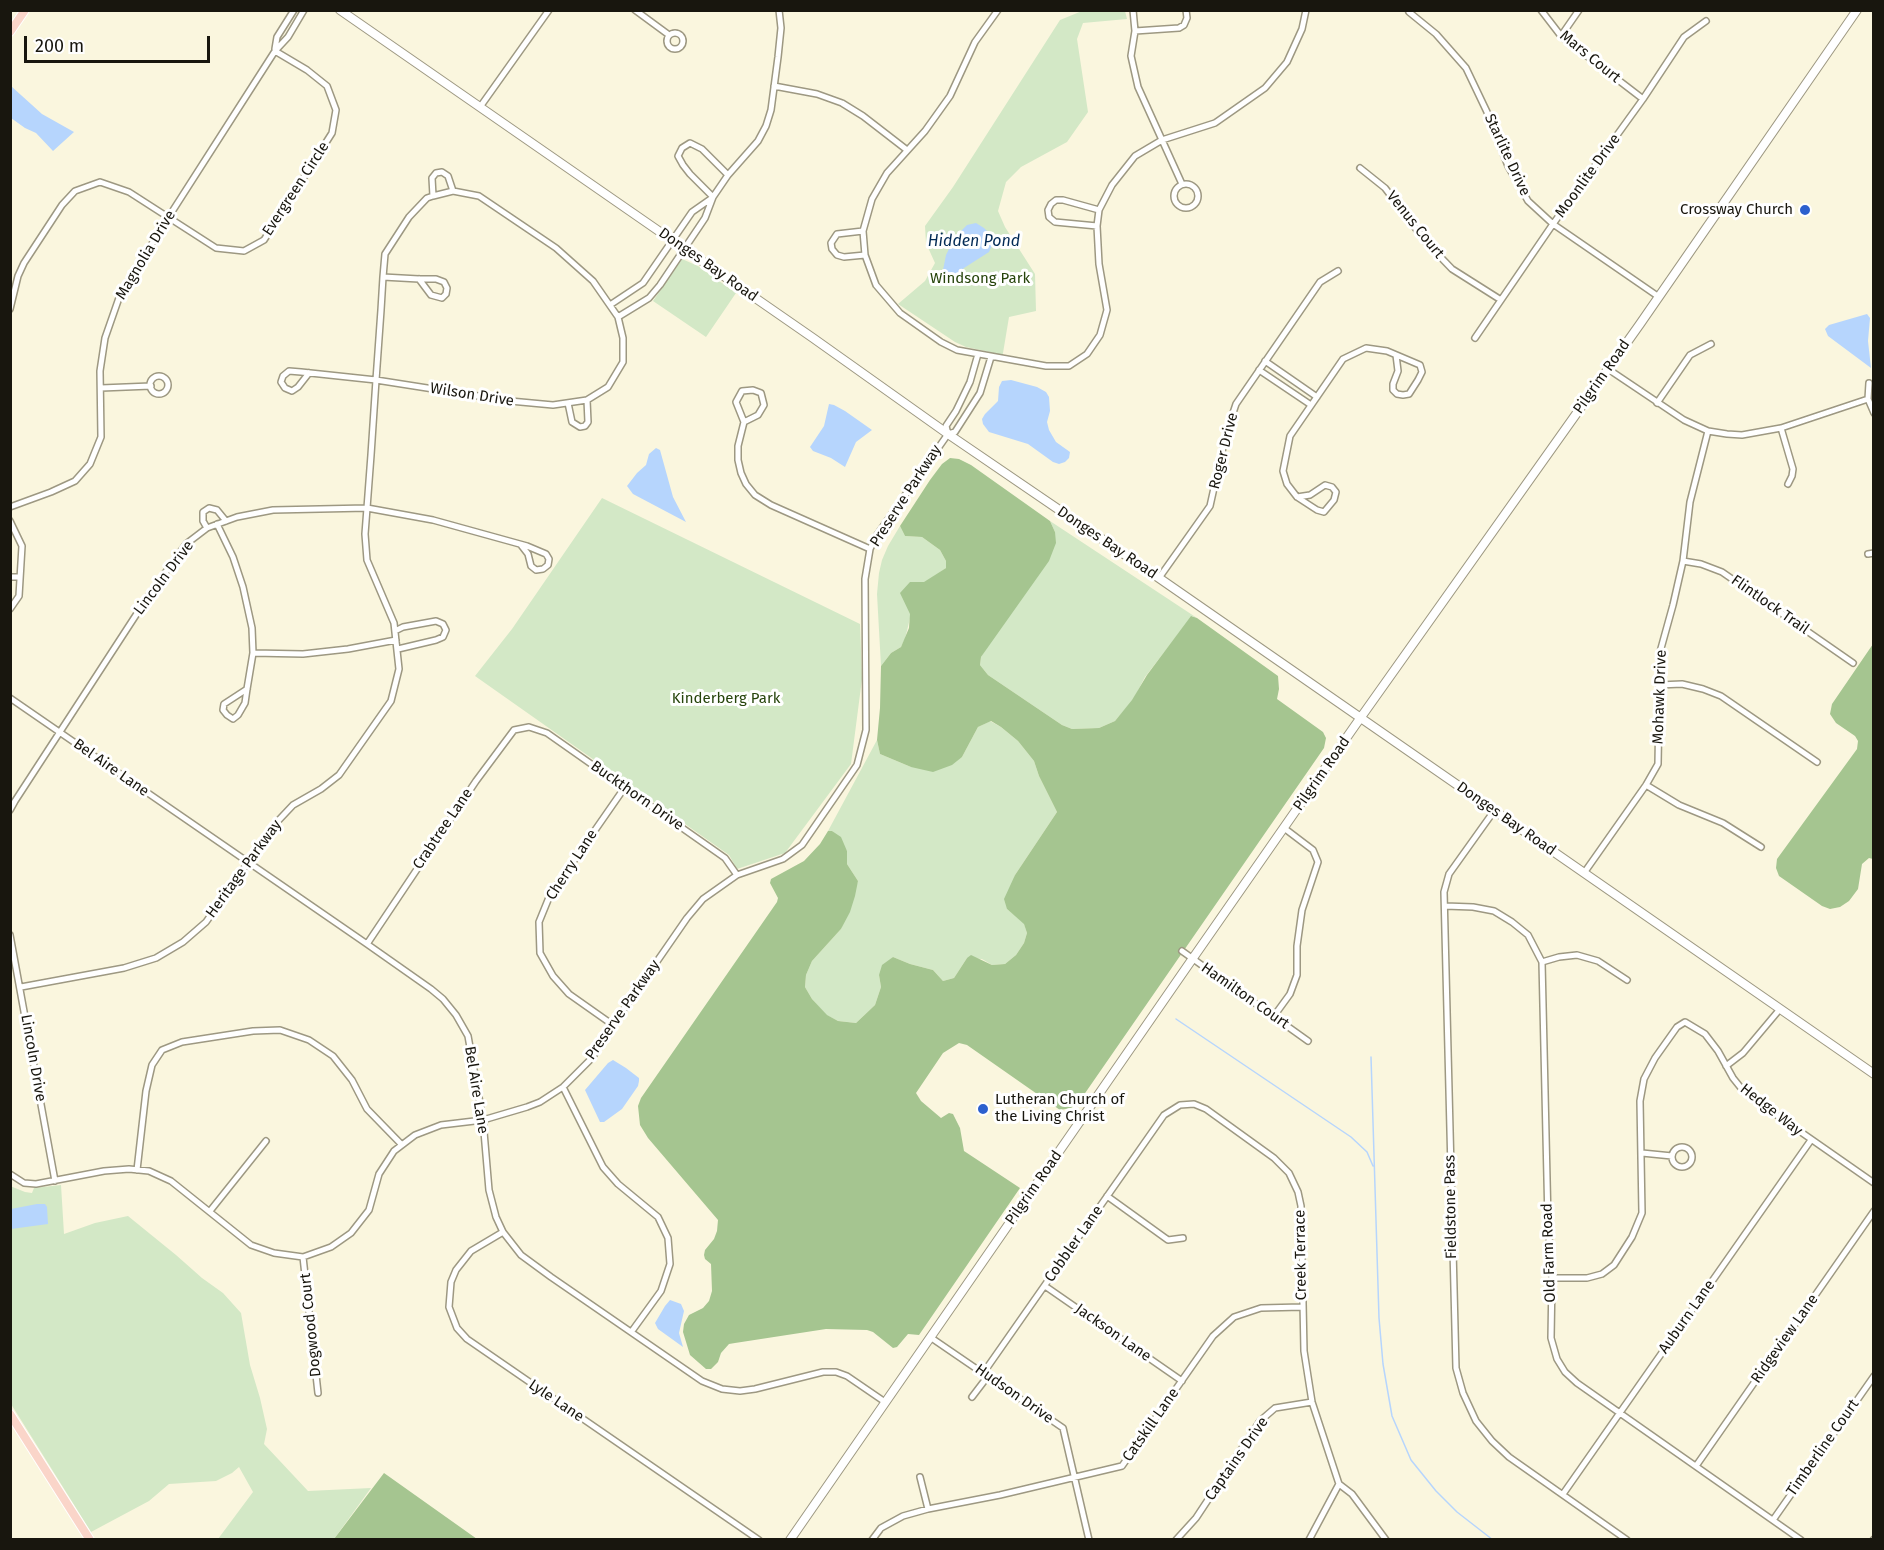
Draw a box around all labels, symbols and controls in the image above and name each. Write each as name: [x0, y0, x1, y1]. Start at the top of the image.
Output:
scale bar: [27, 24, 213, 62]
street label: Mars Court: [1556, 27, 1624, 87]
text: 200 m: [35, 35, 84, 57]
street label: Starlite Drive: [1480, 111, 1534, 199]
street label: Moonlite Drive: [1552, 131, 1624, 221]
street label: Evergreen Circle: [259, 139, 333, 239]
street label: Venus Court: [1382, 188, 1448, 262]
place label: Crossway Church: [1680, 201, 1793, 219]
marker: Crossway Church: [1798, 203, 1812, 217]
street label: Magnolia Drive: [112, 207, 180, 303]
street label: Donges Bay Road: [655, 224, 761, 306]
water label: Hidden Pond: [928, 232, 1020, 252]
park label: Windsong Park: [930, 270, 1030, 288]
street label: Pilgrim Road: [1570, 336, 1634, 418]
street label: Wilson Drive: [429, 379, 515, 411]
street label: Roger Drive: [1206, 411, 1242, 491]
street label: Preserve Parkway: [866, 442, 946, 550]
street label: Donges Bay Road: [1053, 503, 1161, 583]
street label: Lincoln Drive: [130, 537, 198, 619]
street label: Flintlock Trail: [1728, 571, 1812, 639]
street label: Mohawk Drive: [1649, 649, 1671, 745]
park label: Kinderberg Park: [672, 690, 780, 708]
street label: Pilgrim Road: [1290, 733, 1354, 815]
street label: Bel Aire Lane: [70, 735, 152, 801]
street label: Buckthorn Drive: [587, 757, 687, 835]
street label: Donges Bay Road: [1453, 778, 1559, 860]
street label: Crabtree Lane: [409, 785, 477, 873]
street label: Heritage Parkway: [202, 816, 286, 922]
street label: Cherry Lane: [543, 826, 601, 904]
street label: Preserve Parkway: [582, 957, 664, 1063]
street label: Hamilton Court: [1198, 959, 1292, 1033]
street label: Lincoln Drive: [16, 1013, 50, 1103]
street label: Bel Aire Lane: [460, 1045, 492, 1135]
street label: Hedge Way: [1736, 1080, 1806, 1140]
place label: Lutheran Church of the Living Christ: [995, 1091, 1124, 1126]
marker: Lutheran Church of the Living Christ: [976, 1102, 990, 1116]
street label: Pilgrim Road: [1002, 1147, 1066, 1229]
street label: Fieldstone Pass: [1441, 1155, 1461, 1259]
street label: Cobbler Lane: [1041, 1202, 1107, 1286]
street label: Old Farm Road: [1538, 1203, 1560, 1303]
street label: Creek Terrace: [1291, 1209, 1311, 1301]
street label: Dogwood Court: [297, 1272, 325, 1378]
street label: Auburn Lane: [1655, 1277, 1719, 1357]
street label: Ridgeview Lane: [1748, 1291, 1822, 1387]
street label: Jackson Lane: [1072, 1300, 1154, 1366]
street label: Hudson Drive: [971, 1360, 1057, 1428]
street label: Lyle Lane: [525, 1376, 587, 1426]
street label: Catskill Lane: [1119, 1385, 1183, 1465]
street label: Timberline Court: [1783, 1396, 1863, 1500]
street label: Captains Drive: [1202, 1414, 1272, 1504]

